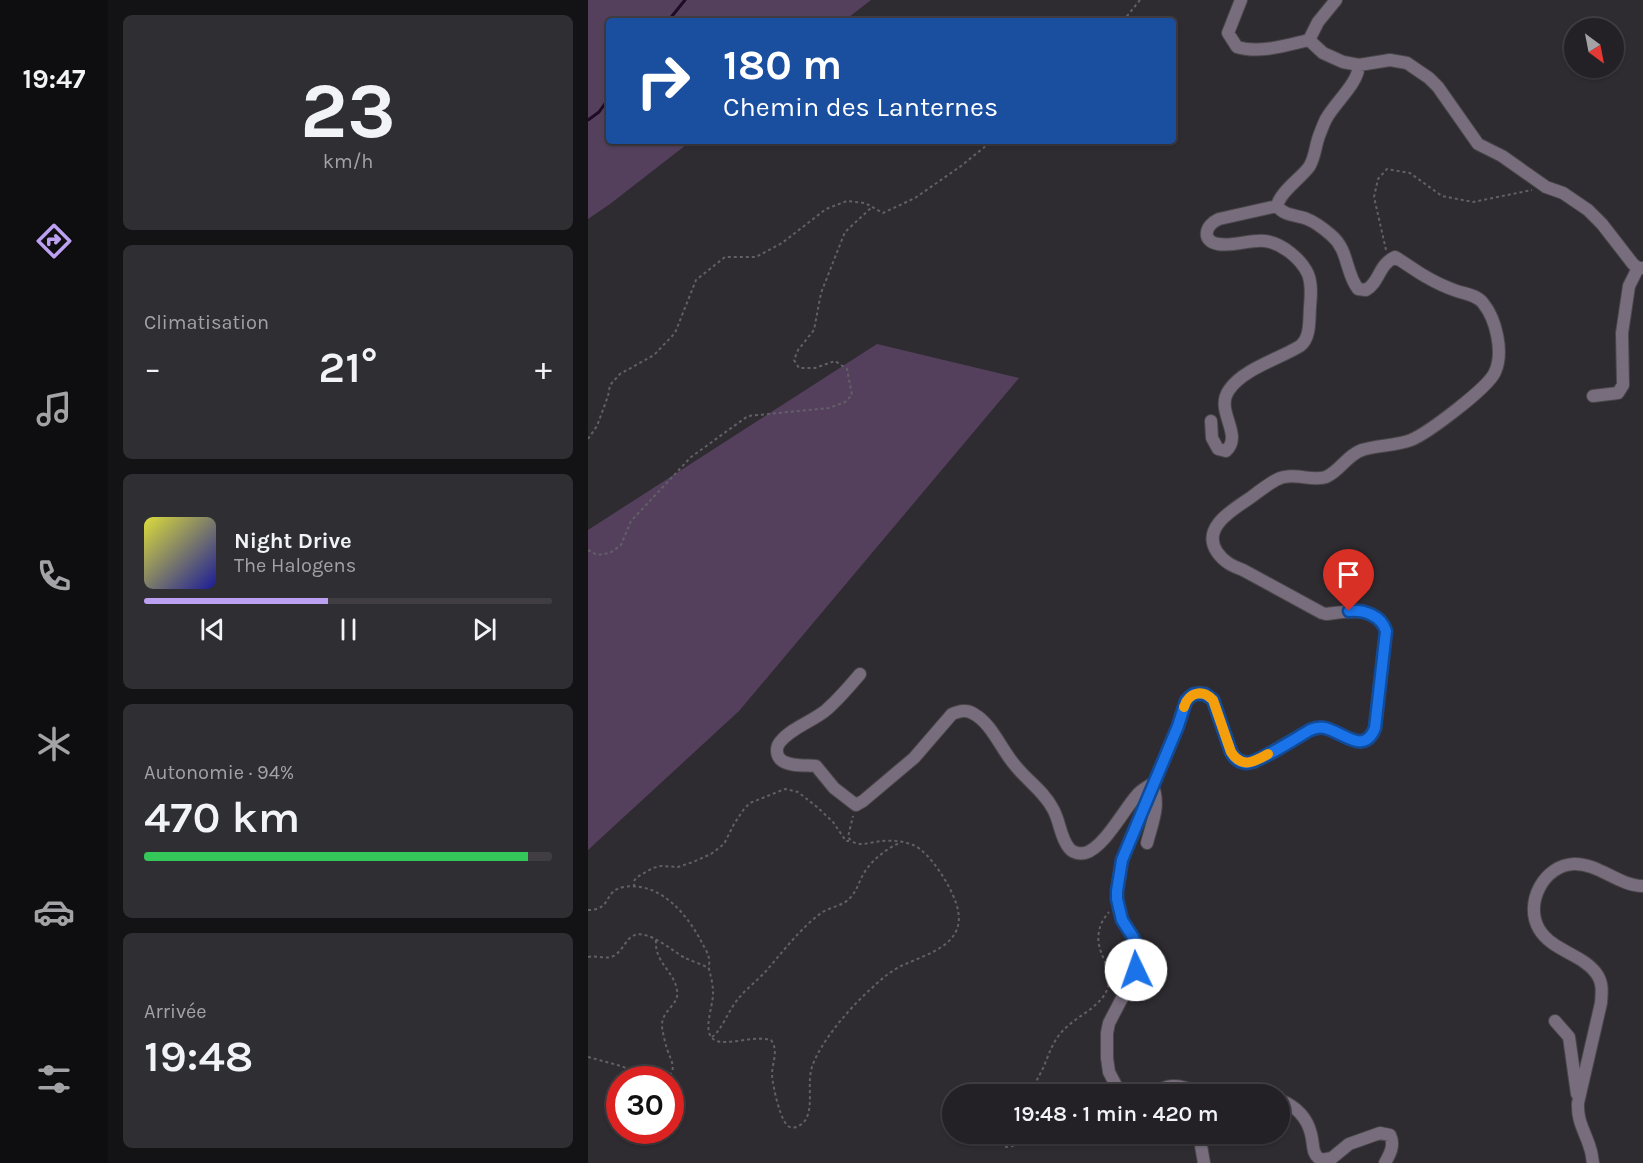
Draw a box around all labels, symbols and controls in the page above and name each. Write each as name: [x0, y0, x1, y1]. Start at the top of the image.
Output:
north arrow: [1564, 18, 1624, 78]
map controls: [1564, 18, 1624, 78]
text: 180 m: [723, 40, 842, 90]
icon: right: [624, 42, 702, 120]
text: 19:47: [23, 63, 85, 95]
text: 23: [300, 65, 396, 157]
text: Chemin des Lanternes: [723, 91, 998, 123]
text: km/h: [323, 150, 373, 173]
icon: directions: [33, 220, 75, 262]
text: Climatisation: [144, 311, 269, 334]
text: 21°: [318, 341, 378, 393]
text: −: [144, 349, 161, 387]
text: +: [535, 349, 552, 387]
icon: music: [33, 388, 75, 430]
text: Night Drive: [234, 528, 352, 554]
pin: [1323, 549, 1374, 611]
text: The Halogens: [234, 554, 356, 577]
icon: phone: [33, 555, 75, 597]
icon: arrive: [1332, 558, 1365, 591]
icon: previous: [196, 613, 229, 646]
icon: pause: [332, 613, 365, 646]
icon: next: [468, 613, 501, 646]
icon: climate: [33, 723, 75, 765]
text: Autonomie · 94%: [144, 761, 294, 784]
text: 470 km: [144, 791, 300, 843]
icon: car: [33, 891, 75, 933]
position arrow: [1104, 938, 1168, 1002]
text: Arrivée: [144, 1000, 207, 1023]
text: 19:48: [144, 1030, 253, 1082]
icon: filters: [33, 1058, 75, 1100]
speed limit sign: 30: [606, 1066, 684, 1144]
text: 19:48 · 1 min · 420 m: [1014, 1101, 1219, 1127]

